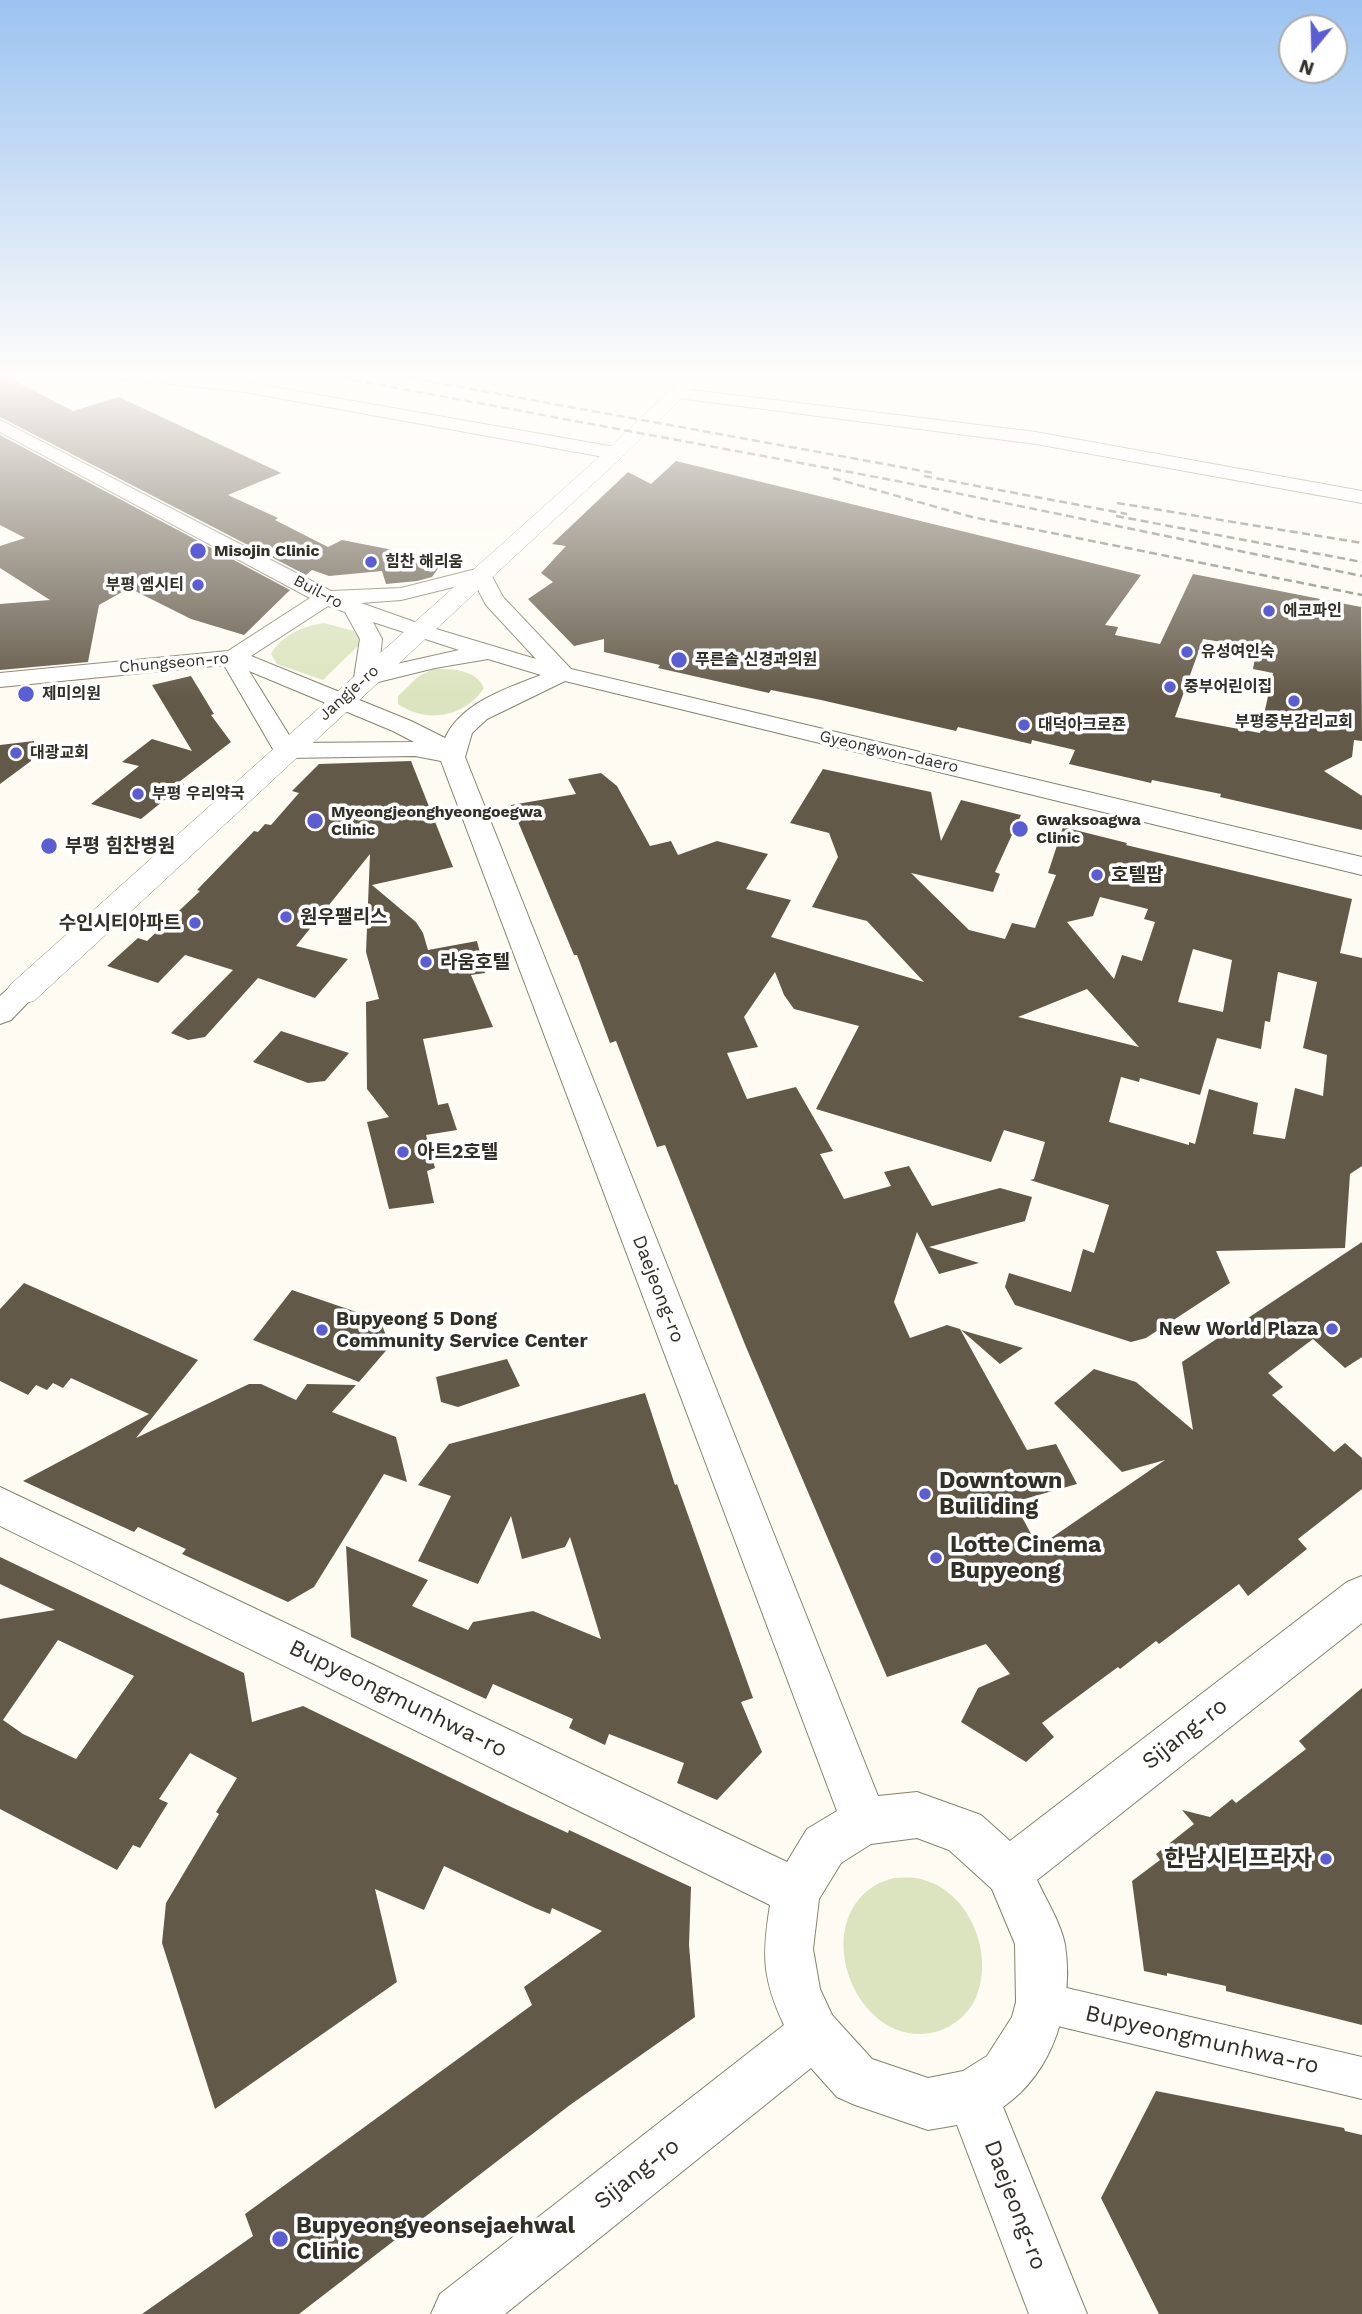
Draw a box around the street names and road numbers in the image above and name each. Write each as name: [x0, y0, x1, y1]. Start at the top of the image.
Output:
street label: Buil-ro: [290, 571, 346, 613]
street label: Chungseon-ro: [118, 649, 230, 677]
street label: Jangje-ro: [315, 661, 383, 725]
street label: Gyeongwon-daero: [818, 727, 960, 777]
street label: Daejeong-ro: [627, 1232, 689, 1346]
street label: Bupyeongmunhwa-ro: [284, 1634, 512, 1764]
street label: Sijang-ro: [1137, 1692, 1233, 1776]
street label: Bupyeongmunhwa-ro: [1082, 2000, 1322, 2080]
street label: Sijang-ro: [589, 2132, 685, 2216]
street label: Daejeong-ro: [978, 2136, 1052, 2274]

